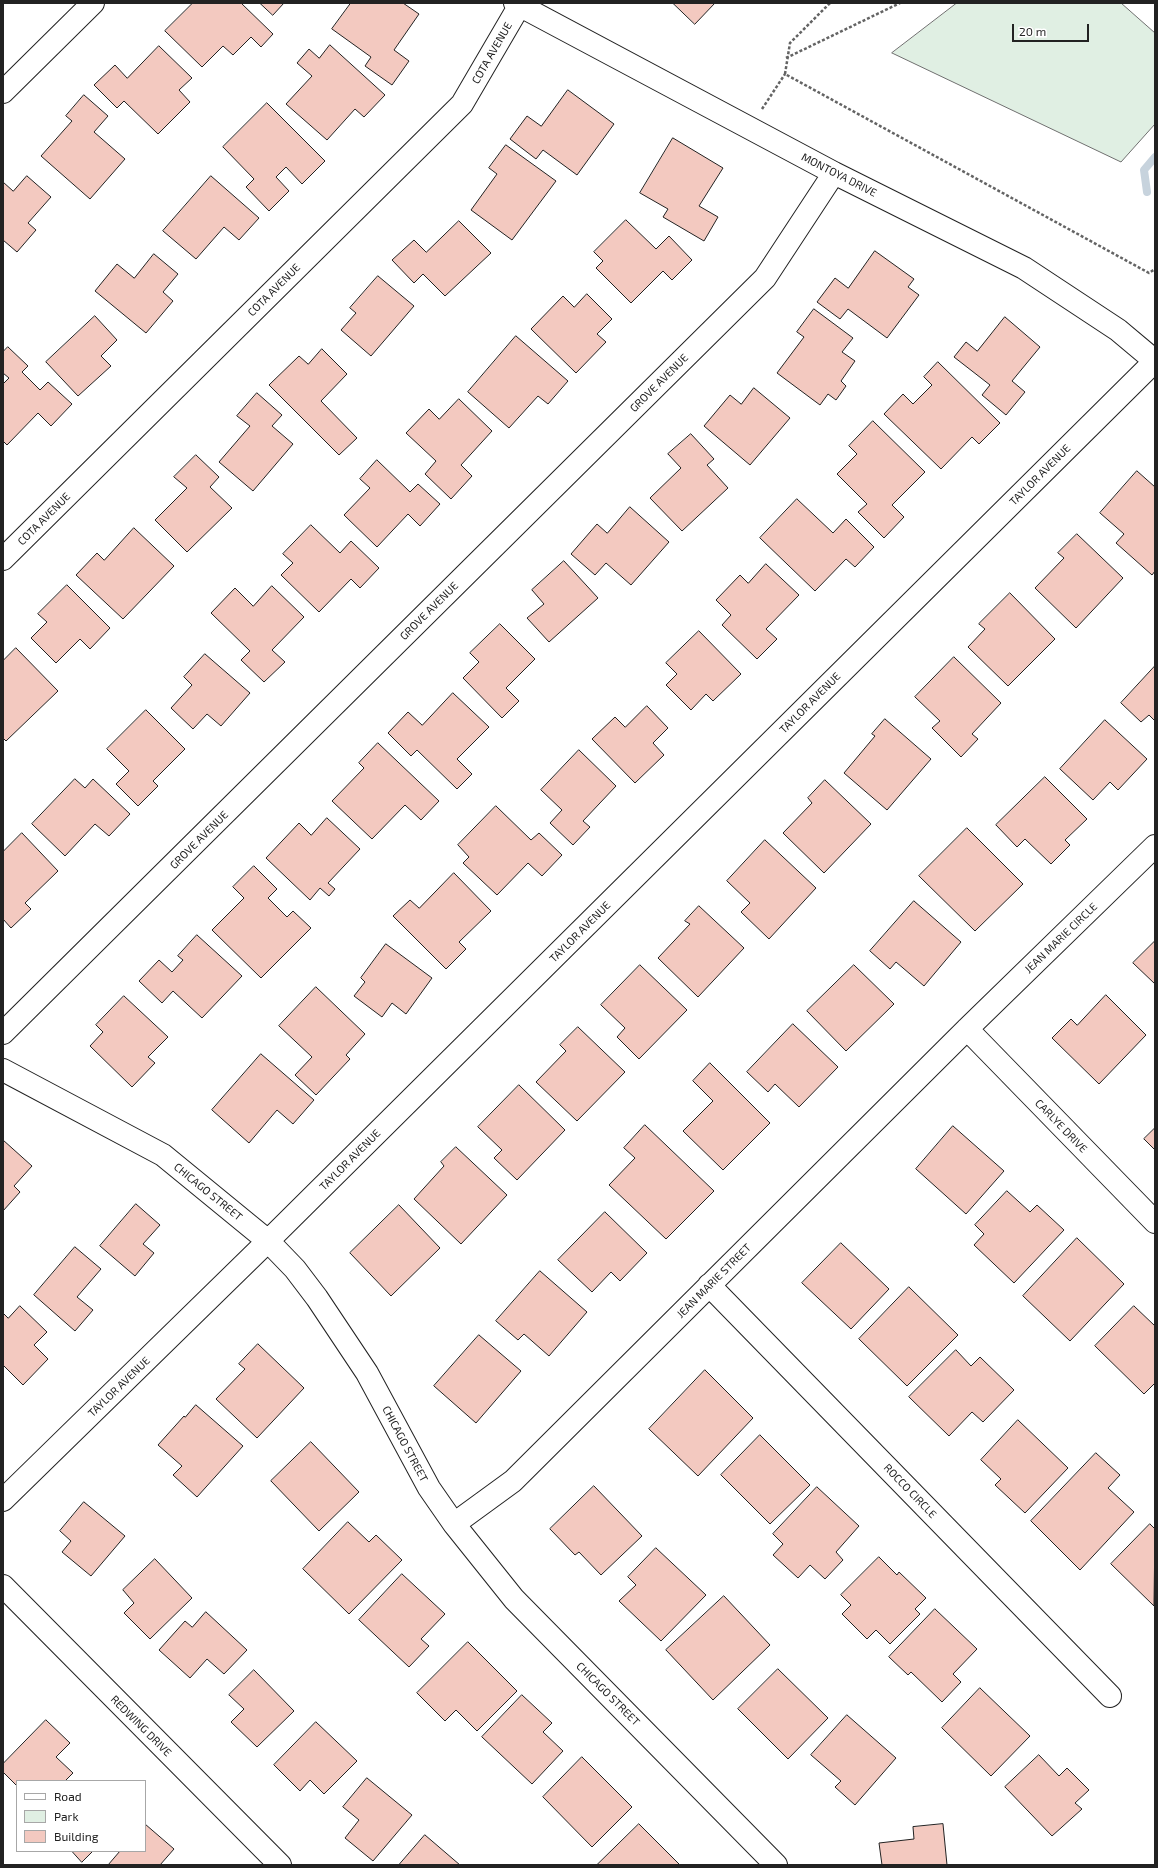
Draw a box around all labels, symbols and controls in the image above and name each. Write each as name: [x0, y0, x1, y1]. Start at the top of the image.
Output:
scale bar: [1014, 16, 1091, 42]
street label: COTA AVENUE: [469, 20, 515, 86]
text: 20 m: [1019, 24, 1046, 38]
street label: MONTOYA DRIVE: [799, 150, 879, 200]
street label: COTA AVENUE: [245, 261, 303, 319]
street label: GROVE AVENUE: [627, 351, 691, 415]
street label: TAYLOR AVENUE: [1007, 442, 1073, 508]
street label: COTA AVENUE: [15, 490, 73, 548]
street label: GROVE AVENUE: [397, 579, 461, 643]
street label: TAYLOR AVENUE: [777, 670, 843, 736]
street label: GROVE AVENUE: [167, 808, 231, 872]
street label: TAYLOR AVENUE: [547, 899, 613, 965]
street label: JEAN MARIE CIRCLE: [1022, 900, 1100, 976]
street label: CARLYE DRIVE: [1032, 1097, 1090, 1155]
street label: TAYLOR AVENUE: [317, 1127, 383, 1193]
street label: CHICAGO STREET: [171, 1160, 245, 1224]
street label: JEAN MARIE STREET: [674, 1241, 754, 1321]
street label: TAYLOR AVENUE: [85, 1354, 153, 1420]
street label: CHICAGO STREET: [379, 1404, 431, 1484]
street label: ROCCO CIRCLE: [881, 1461, 939, 1521]
street label: CHICAGO STREET: [574, 1660, 642, 1728]
street label: REDWING DRIVE: [108, 1693, 174, 1759]
legend: [16, 1780, 146, 1852]
text: Road: [54, 1789, 82, 1803]
text: Park: [54, 1809, 79, 1823]
text: Building: [54, 1829, 98, 1843]

